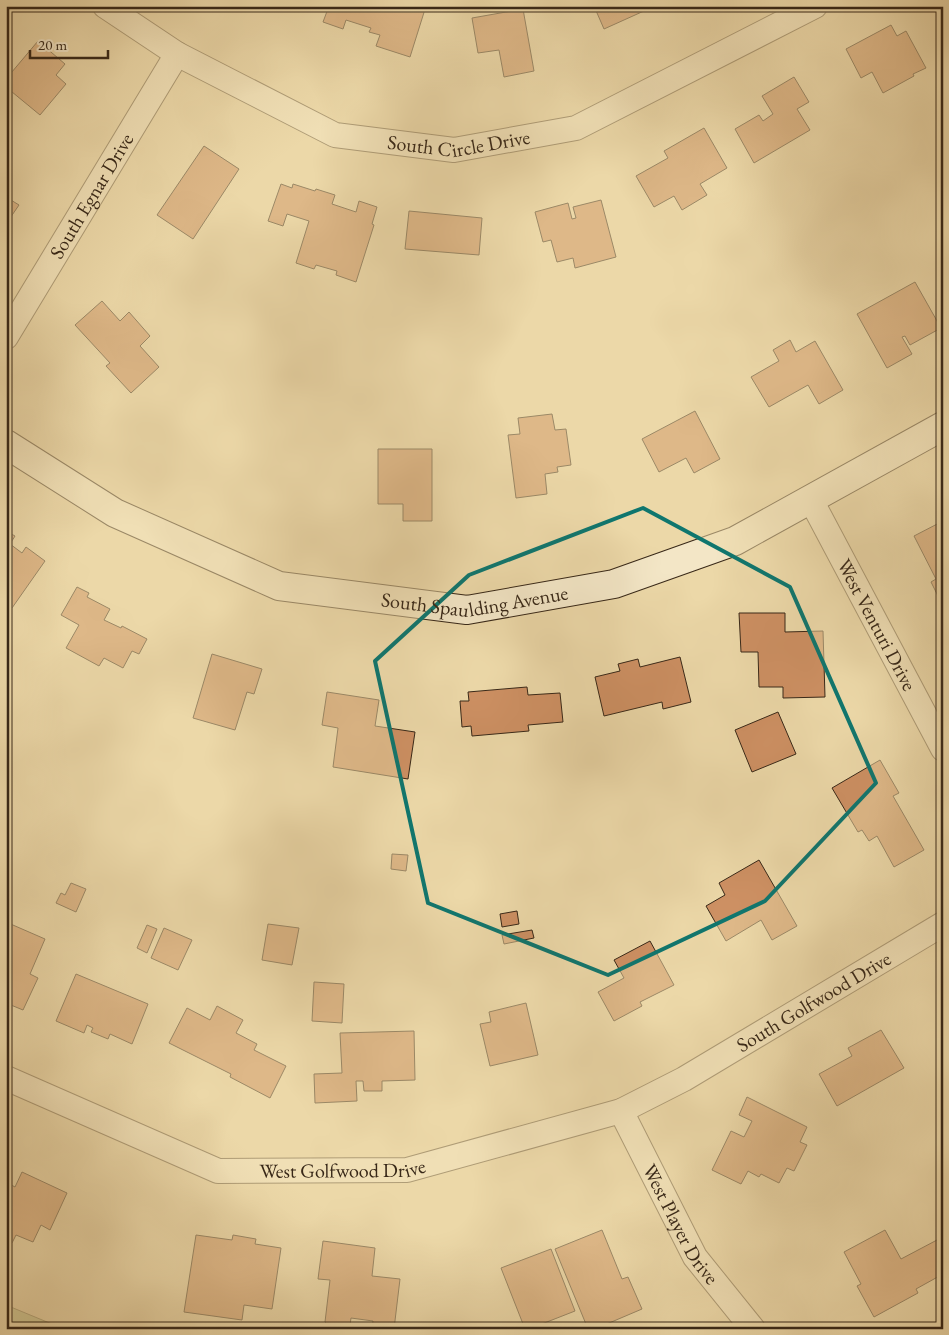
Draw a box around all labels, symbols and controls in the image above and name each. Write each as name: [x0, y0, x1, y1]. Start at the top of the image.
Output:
scale bar: [30, 28, 108, 60]
text: 20 m: [38, 35, 67, 54]
street label: South Circle Drive: [386, 124, 532, 163]
street label: South Egnar Drive: [43, 128, 139, 263]
street label: West Venturi Drive: [831, 554, 923, 695]
street label: South Spaulding Avenue: [380, 579, 570, 623]
street label: South Golfwood Drive: [731, 945, 896, 1058]
street label: West Golfwood Drive: [259, 1152, 429, 1184]
street label: West Player Drive: [637, 1160, 725, 1290]

